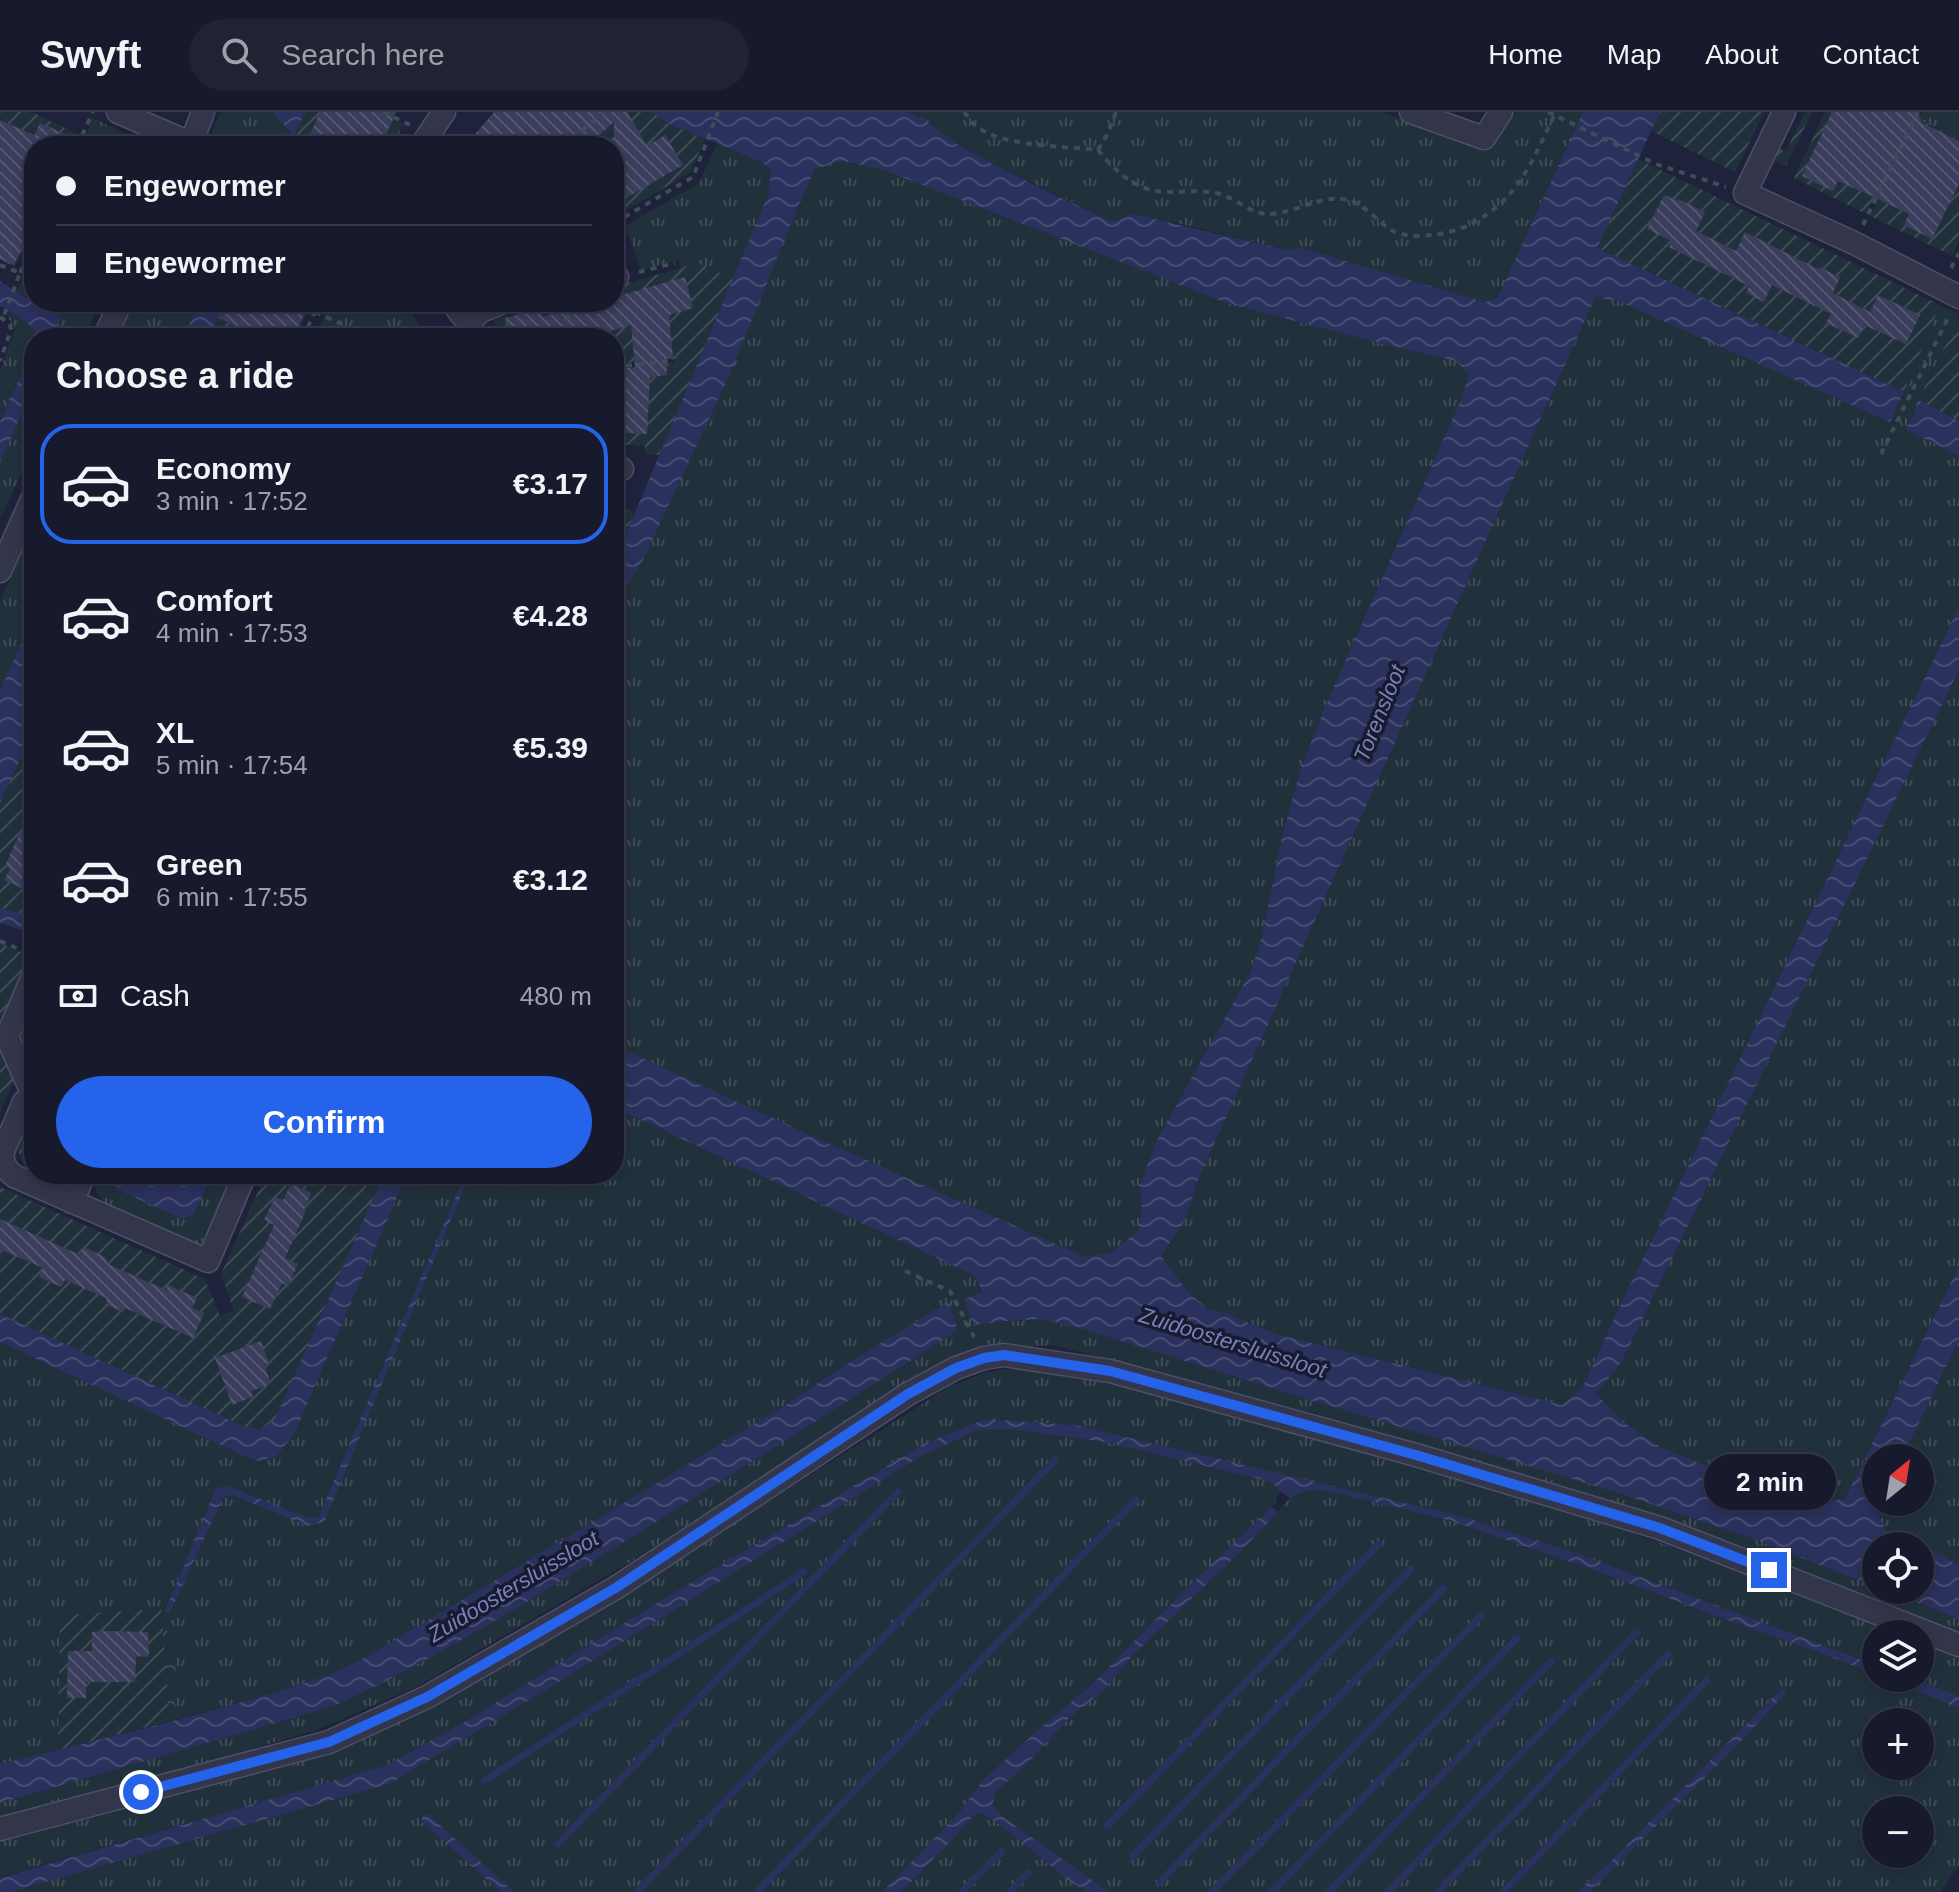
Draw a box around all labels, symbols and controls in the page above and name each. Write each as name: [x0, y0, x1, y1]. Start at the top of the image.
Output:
search box: [189, 19, 749, 91]
icon: search: [217, 33, 261, 77]
text: Swyft: [40, 34, 141, 76]
text: Search here: [281, 38, 445, 71]
text: Home: [1488, 39, 1563, 70]
text: Map: [1607, 39, 1661, 70]
text: About: [1705, 39, 1779, 70]
text: Contact: [1823, 39, 1919, 70]
text: Engewormer: [104, 169, 286, 202]
text: Engewormer: [104, 246, 286, 279]
text: Choose a ride: [56, 355, 294, 396]
icon: car: [60, 448, 132, 520]
text: Economy: [156, 452, 291, 485]
text: €3.17: [513, 467, 588, 500]
text: 3 min · 17:52: [156, 486, 308, 516]
icon: car: [60, 580, 132, 652]
text: Comfort: [156, 584, 273, 617]
text: €4.28: [513, 599, 588, 632]
text: 4 min · 17:53: [156, 618, 308, 648]
water label: Torensloot: [1349, 660, 1410, 765]
icon: car: [60, 712, 132, 784]
text: XL: [156, 716, 194, 749]
text: €5.39: [513, 731, 588, 764]
text: 5 min · 17:54: [156, 750, 308, 780]
icon: car: [60, 844, 132, 916]
text: Green: [156, 848, 243, 881]
text: €3.12: [513, 863, 588, 896]
text: 6 min · 17:55: [156, 882, 308, 912]
icon: cash: [56, 974, 100, 1018]
text: Cash: [120, 979, 190, 1012]
text: 480 m: [520, 981, 592, 1011]
button: Confirm: [56, 1076, 592, 1168]
water label: Zuidoostersluissloot: [1135, 1302, 1330, 1383]
north arrow: [1862, 1444, 1934, 1516]
map controls: [1862, 1444, 1934, 1868]
callout: 2 min: [1703, 1454, 1835, 1510]
text: 2 min: [1736, 1467, 1804, 1497]
water label: Zuidoostersluissloot: [423, 1525, 604, 1648]
button: locate: [1862, 1532, 1934, 1604]
route end: [1751, 1552, 1787, 1588]
button: layers: [1862, 1620, 1934, 1692]
button: +: [1862, 1708, 1934, 1780]
route start: [123, 1774, 159, 1810]
button: −: [1862, 1796, 1934, 1868]

